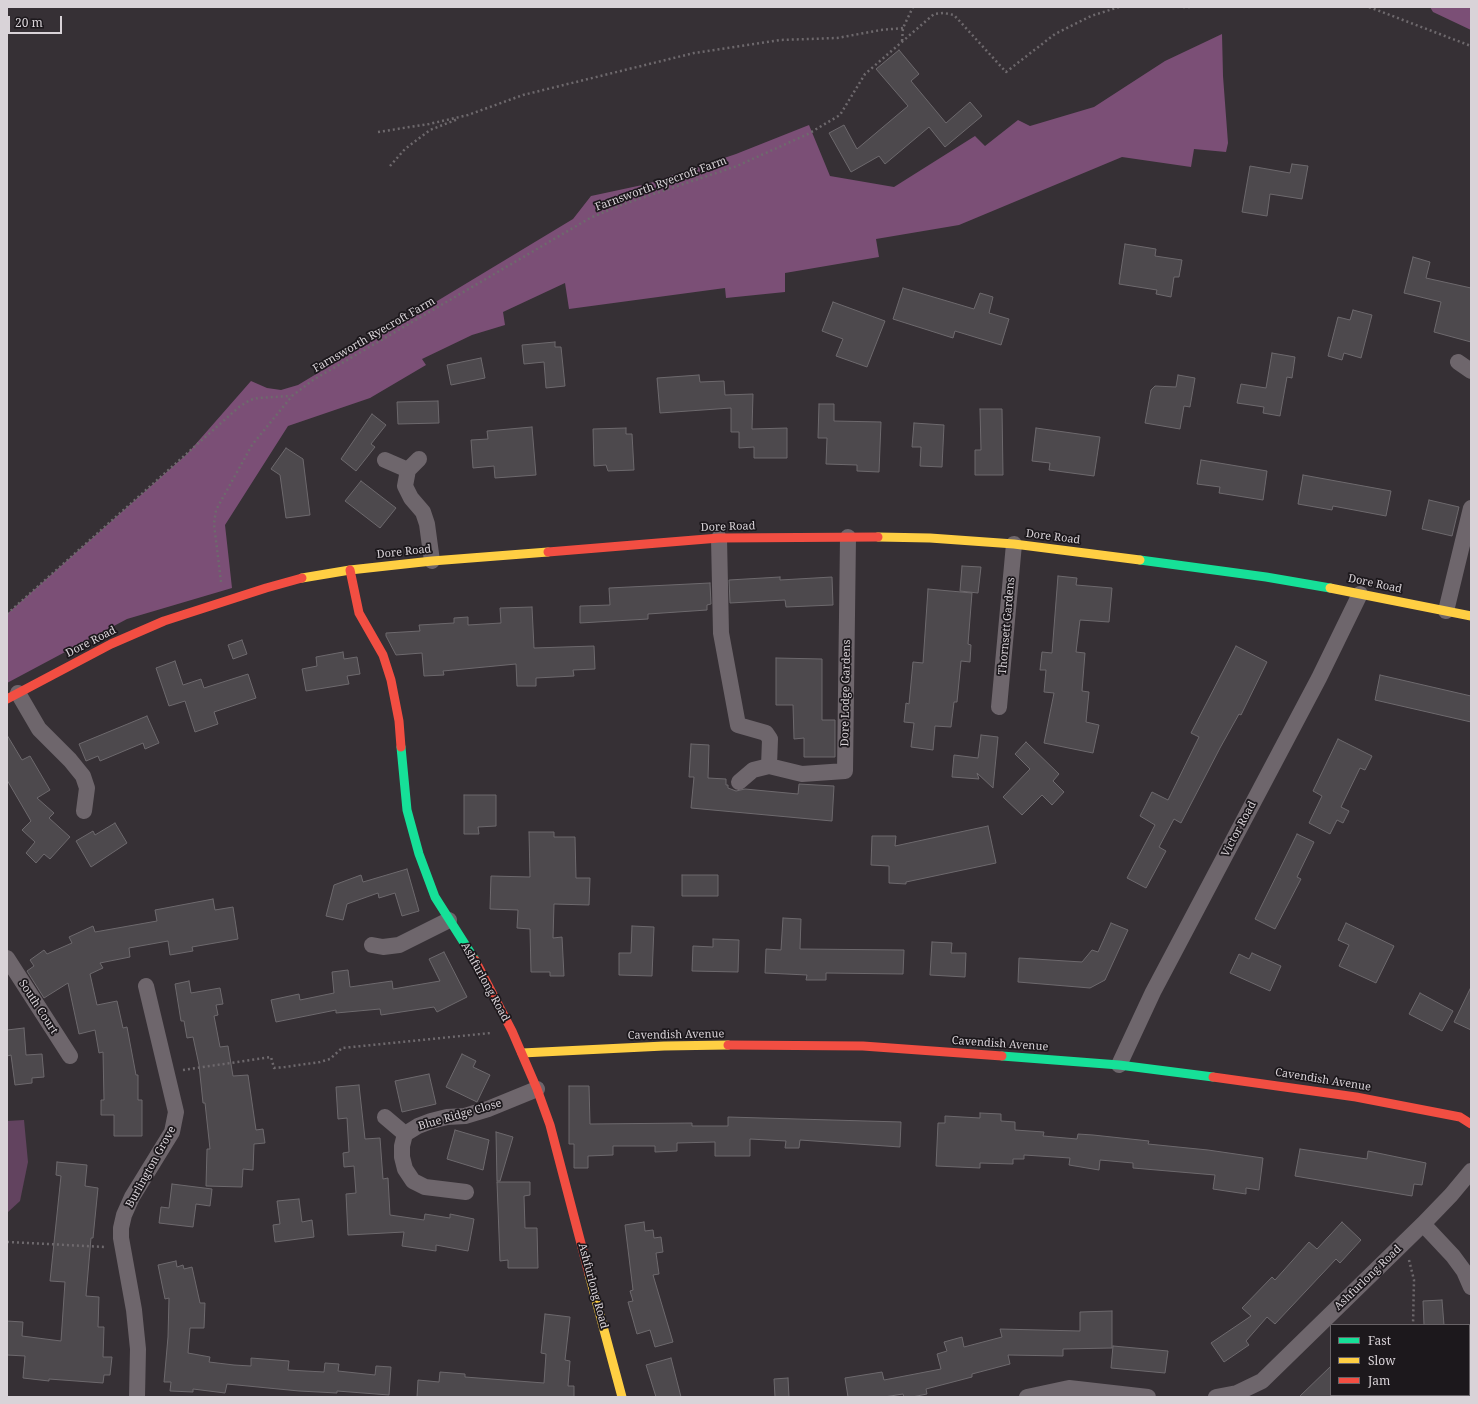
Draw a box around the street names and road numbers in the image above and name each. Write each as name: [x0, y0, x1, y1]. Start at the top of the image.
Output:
street label: Farnsworth Ryecroft Farm: [594, 154, 728, 214]
street label: Farnsworth Ryecroft Farm: [311, 295, 437, 375]
street label: Dore Road: [700, 519, 756, 535]
street label: Dore Road: [1025, 527, 1081, 547]
street label: Dore Road: [376, 543, 432, 561]
street label: Dore Road: [1347, 572, 1403, 596]
street label: Thornsett Gardens: [996, 577, 1018, 675]
street label: Dore Road: [64, 624, 118, 660]
street label: Dore Lodge Gardens: [838, 639, 854, 747]
street label: Victor Road: [1219, 799, 1259, 859]
street label: Ashfurlong Road: [458, 940, 512, 1024]
street label: South Court: [16, 977, 60, 1037]
street label: Cavendish Avenue: [628, 1028, 724, 1042]
street label: Cavendish Avenue: [951, 1034, 1049, 1054]
street label: Cavendish Avenue: [1274, 1066, 1372, 1094]
street label: Blue Ridge Close: [417, 1097, 503, 1133]
street label: Burlington Grove: [123, 1124, 179, 1210]
street label: Ashfurlong Road: [575, 1242, 611, 1330]
street label: Ashfurlong Road: [1332, 1243, 1404, 1313]

